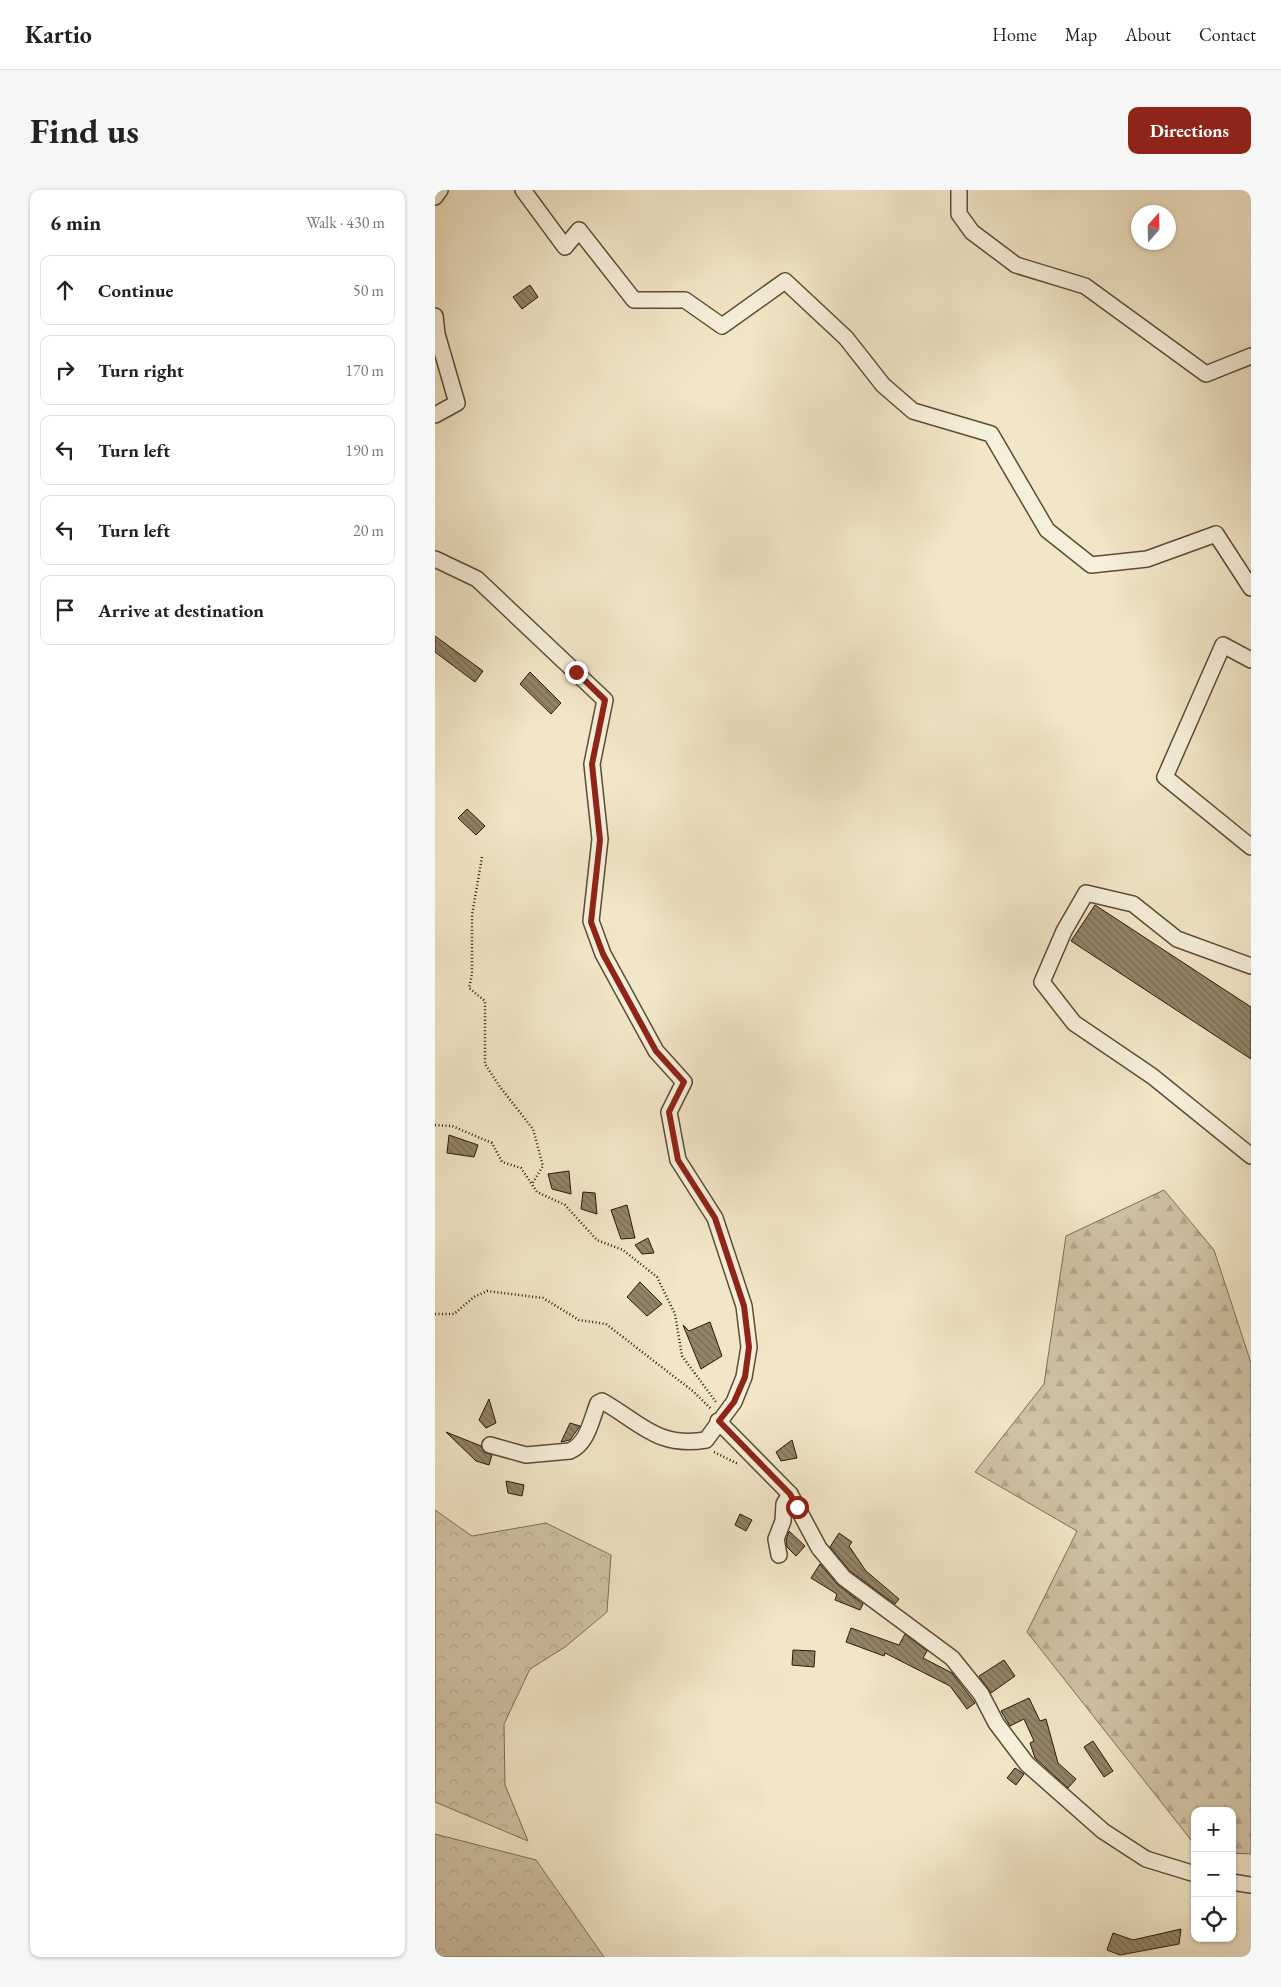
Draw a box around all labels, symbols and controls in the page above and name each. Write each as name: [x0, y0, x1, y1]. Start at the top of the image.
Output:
text: Kartio: [25, 19, 92, 50]
text: Home: [992, 23, 1037, 46]
text: Map: [1065, 23, 1097, 46]
text: About: [1125, 23, 1171, 46]
text: Contact: [1199, 23, 1256, 46]
button: Directions: [1128, 107, 1251, 154]
text: Find us: [30, 108, 139, 153]
north arrow: [1131, 205, 1176, 250]
text: 6 min: [50, 209, 101, 236]
text: Walk · 430 m: [306, 212, 385, 233]
icon: ahead: [51, 276, 79, 304]
text: Continue: [98, 278, 173, 303]
text: 50 m: [353, 280, 384, 301]
icon: right: [51, 356, 79, 384]
text: Turn right: [98, 358, 184, 383]
text: 170 m: [345, 360, 384, 381]
icon: left: [51, 436, 79, 464]
text: Turn left: [98, 438, 170, 463]
text: 190 m: [345, 440, 384, 461]
icon: left: [51, 516, 79, 544]
text: Turn left: [98, 518, 170, 543]
text: 20 m: [353, 520, 384, 541]
icon: arrive: [51, 596, 79, 624]
text: Arrive at destination: [98, 598, 264, 623]
route end: [565, 661, 588, 684]
route start: [786, 1496, 809, 1519]
map controls: [1191, 1807, 1236, 1942]
button: +: [1191, 1807, 1236, 1852]
button: −: [1191, 1852, 1236, 1897]
button: locate: [1191, 1897, 1236, 1942]

